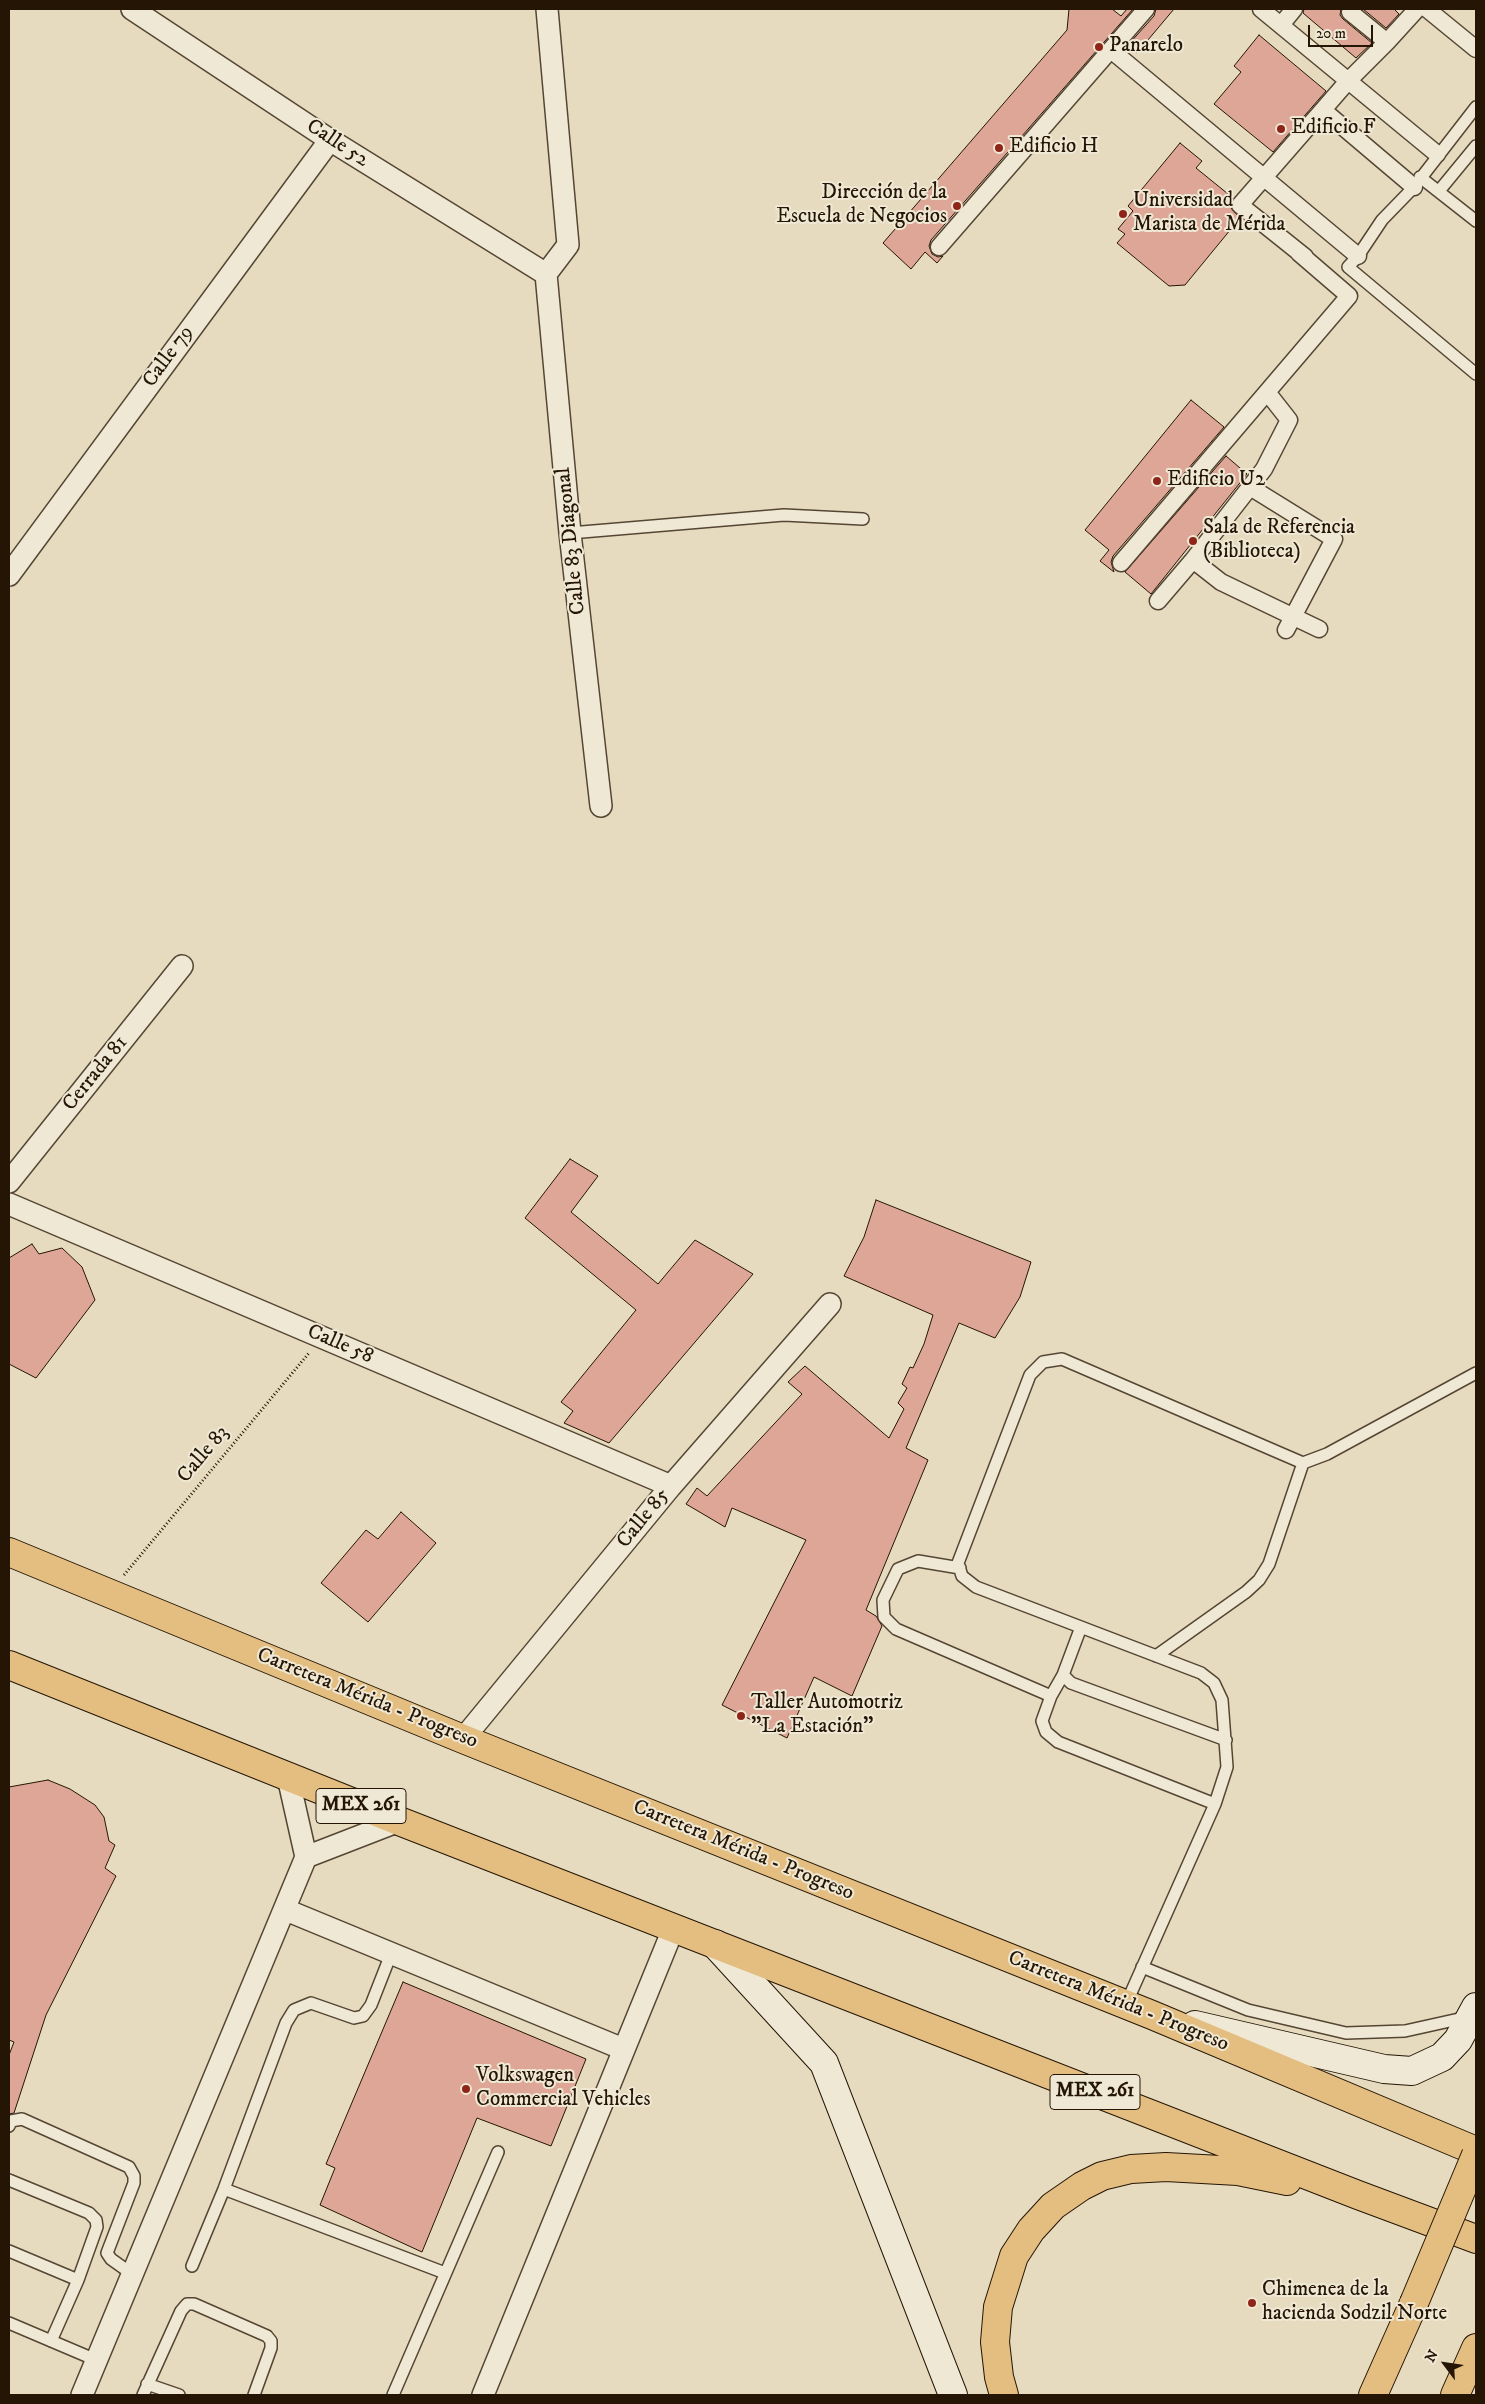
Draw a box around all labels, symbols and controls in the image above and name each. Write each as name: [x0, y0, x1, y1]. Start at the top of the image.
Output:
scale bar: [1310, 15, 1375, 47]
text: 20 m: [1316, 24, 1346, 43]
place label: Panarelo: [1109, 34, 1183, 60]
marker: Panarelo: [1093, 41, 1105, 53]
street label: Calle 52: [301, 115, 373, 173]
place label: Edificio F: [1291, 116, 1376, 142]
marker: Edificio F: [1275, 123, 1287, 135]
place label: Edificio H: [1009, 135, 1098, 161]
marker: Edificio H: [993, 142, 1005, 154]
place label: Dirección de la Escuela de Negocios: [776, 181, 947, 231]
place label: Universidad Marista de Mérida: [1133, 189, 1285, 239]
marker: Dirección de la Escuela de Negocios: [951, 200, 963, 212]
marker: Universidad Marista de Mérida: [1117, 208, 1129, 220]
street label: Calle 79: [138, 321, 200, 393]
street label: Calle 83 Diagonal: [552, 466, 592, 616]
place label: Edificio U2: [1167, 468, 1265, 494]
marker: Edificio U2: [1151, 475, 1163, 487]
place label: Sala de Referencia (Biblioteca): [1203, 516, 1355, 566]
marker: Sala de Referencia (Biblioteca): [1187, 535, 1199, 547]
street label: Cerrada 81: [58, 1031, 134, 1117]
street label: Calle 58: [303, 1320, 377, 1370]
street label: Calle 83: [173, 1421, 235, 1489]
street label: Calle 85: [612, 1484, 676, 1554]
street label: Carretera Mérida - Progreso: [253, 1643, 481, 1755]
place label: Taller Automotriz "La Estación": [751, 1691, 903, 1741]
marker: Taller Automotriz "La Estación": [735, 1710, 747, 1722]
road number: MEX 261: [316, 1788, 406, 1824]
street label: Carretera Mérida - Progreso: [629, 1795, 857, 1907]
street label: Carretera Mérida - Progreso: [1004, 1946, 1232, 2058]
place label: Volkswagen Commercial Vehicles: [476, 2064, 651, 2114]
road number: MEX 261: [1050, 2074, 1140, 2110]
marker: Volkswagen Commercial Vehicles: [460, 2083, 472, 2095]
place label: Chimenea de la hacienda Sodzil Norte: [1262, 2278, 1447, 2328]
marker: Chimenea de la hacienda Sodzil Norte: [1246, 2297, 1258, 2309]
north arrow: [1420, 2339, 1470, 2389]
text: N: [1421, 2347, 1443, 2366]

